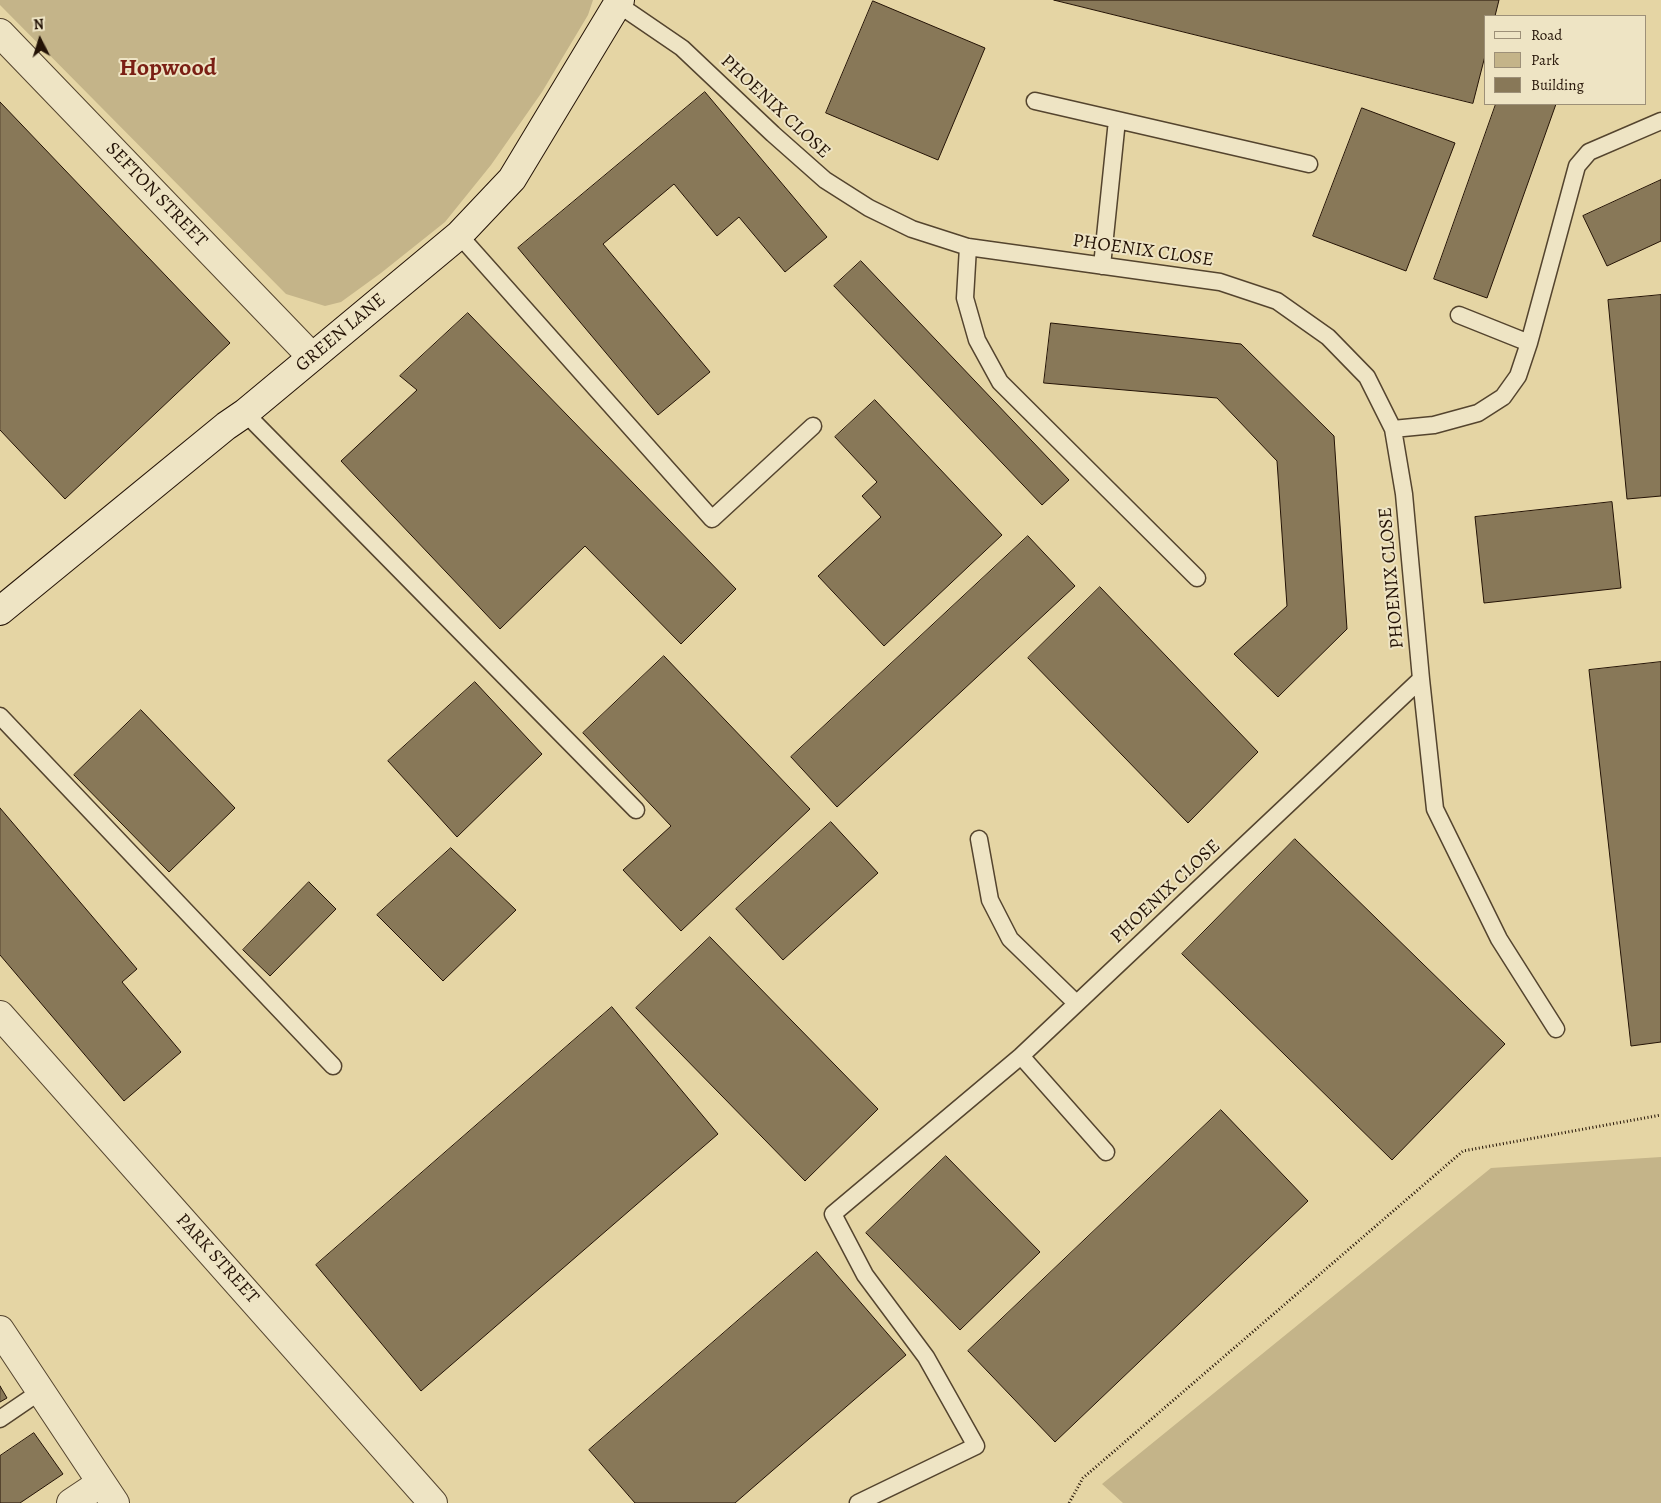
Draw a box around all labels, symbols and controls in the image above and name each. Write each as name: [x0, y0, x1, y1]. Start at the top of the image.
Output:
north arrow: [15, 15, 65, 65]
text: N: [33, 15, 45, 34]
legend: [1484, 15, 1646, 105]
text: Road: [1531, 25, 1562, 45]
street label: PHOENIX CLOSE: [715, 50, 835, 164]
text: Park: [1531, 50, 1559, 70]
district label: Hopwood: [119, 55, 217, 83]
text: Building: [1531, 75, 1584, 95]
street label: SEFTON STREET: [100, 138, 212, 252]
street label: PHOENIX CLOSE: [1071, 230, 1215, 272]
street label: GREEN LANE: [291, 289, 391, 377]
street label: PHOENIX CLOSE: [1374, 506, 1410, 650]
street label: PHOENIX CLOSE: [1106, 835, 1226, 949]
street label: PARK STREET: [171, 1209, 263, 1309]

